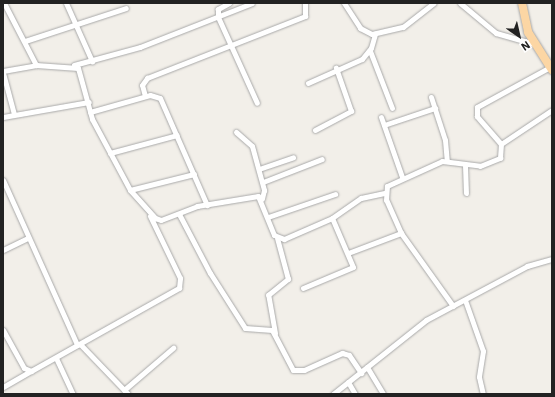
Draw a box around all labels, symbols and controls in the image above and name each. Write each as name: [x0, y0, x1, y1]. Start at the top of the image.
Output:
north arrow: [499, 16, 539, 56]
text: N: [518, 38, 533, 54]

